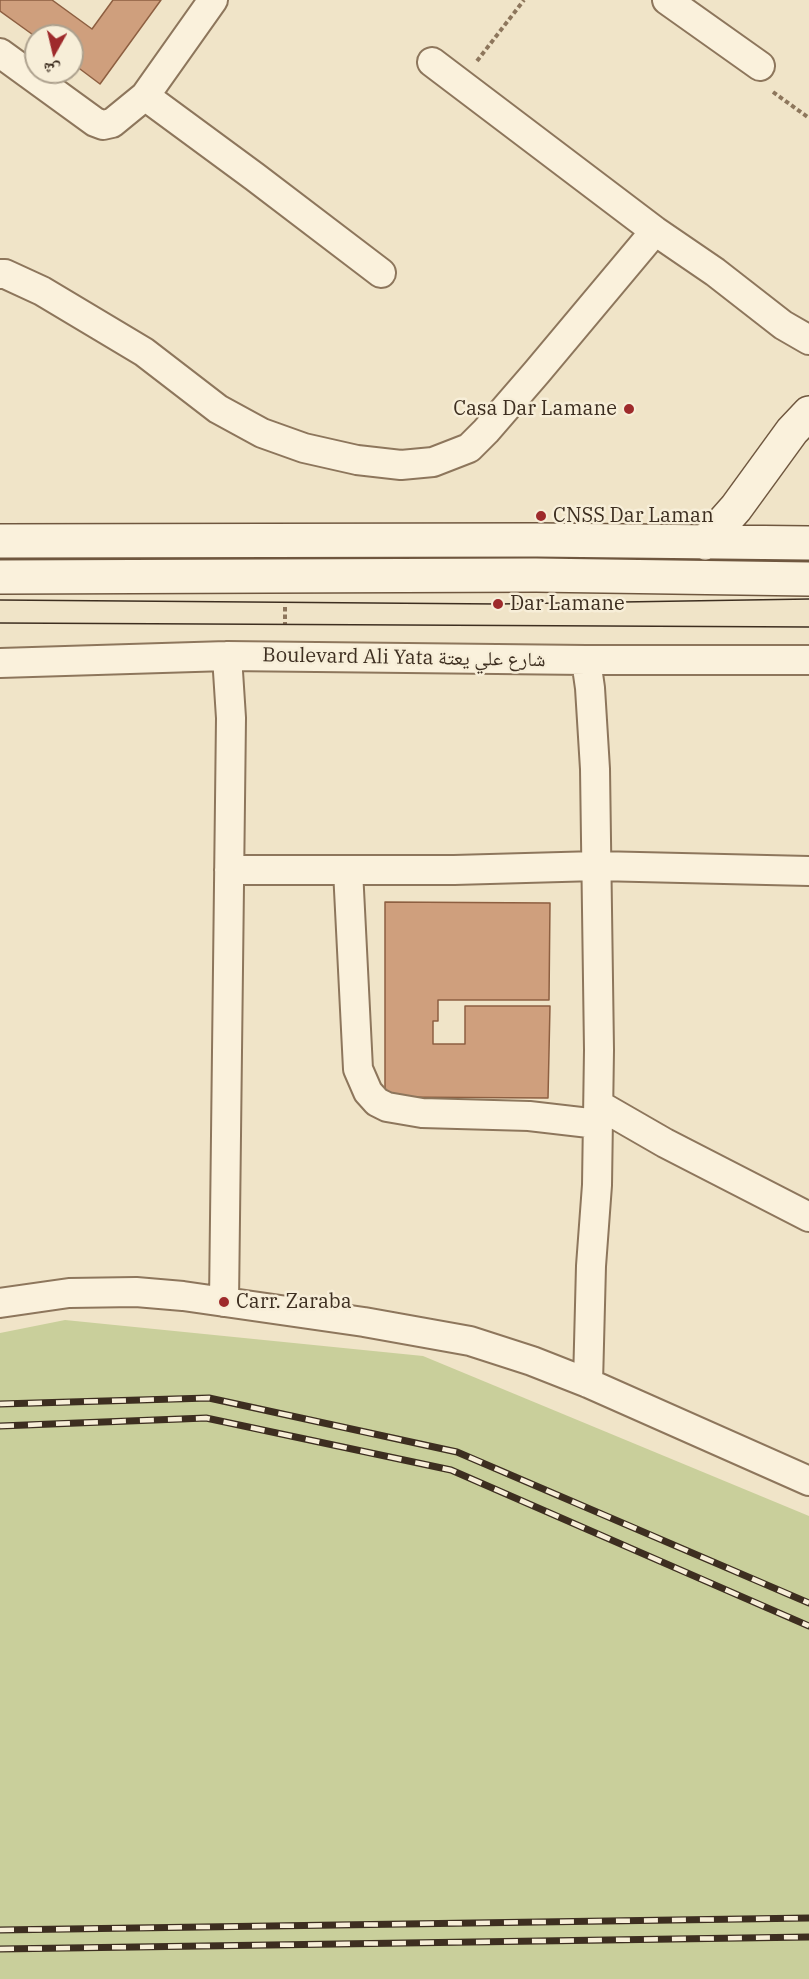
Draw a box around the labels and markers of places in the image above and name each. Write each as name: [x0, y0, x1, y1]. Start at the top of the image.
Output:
place label: Casa Dar Lamane: [453, 397, 617, 421]
marker: Casa Dar Lamane: [622, 402, 636, 416]
place label: CNSS Dar Laman: [553, 504, 714, 528]
marker: CNSS Dar Laman: [534, 509, 548, 523]
place label: Dar Lamane: [510, 592, 625, 616]
marker: Dar Lamane: [491, 597, 505, 611]
place label: Carr. Zaraba: [236, 1290, 352, 1314]
marker: Carr. Zaraba: [217, 1295, 231, 1309]

